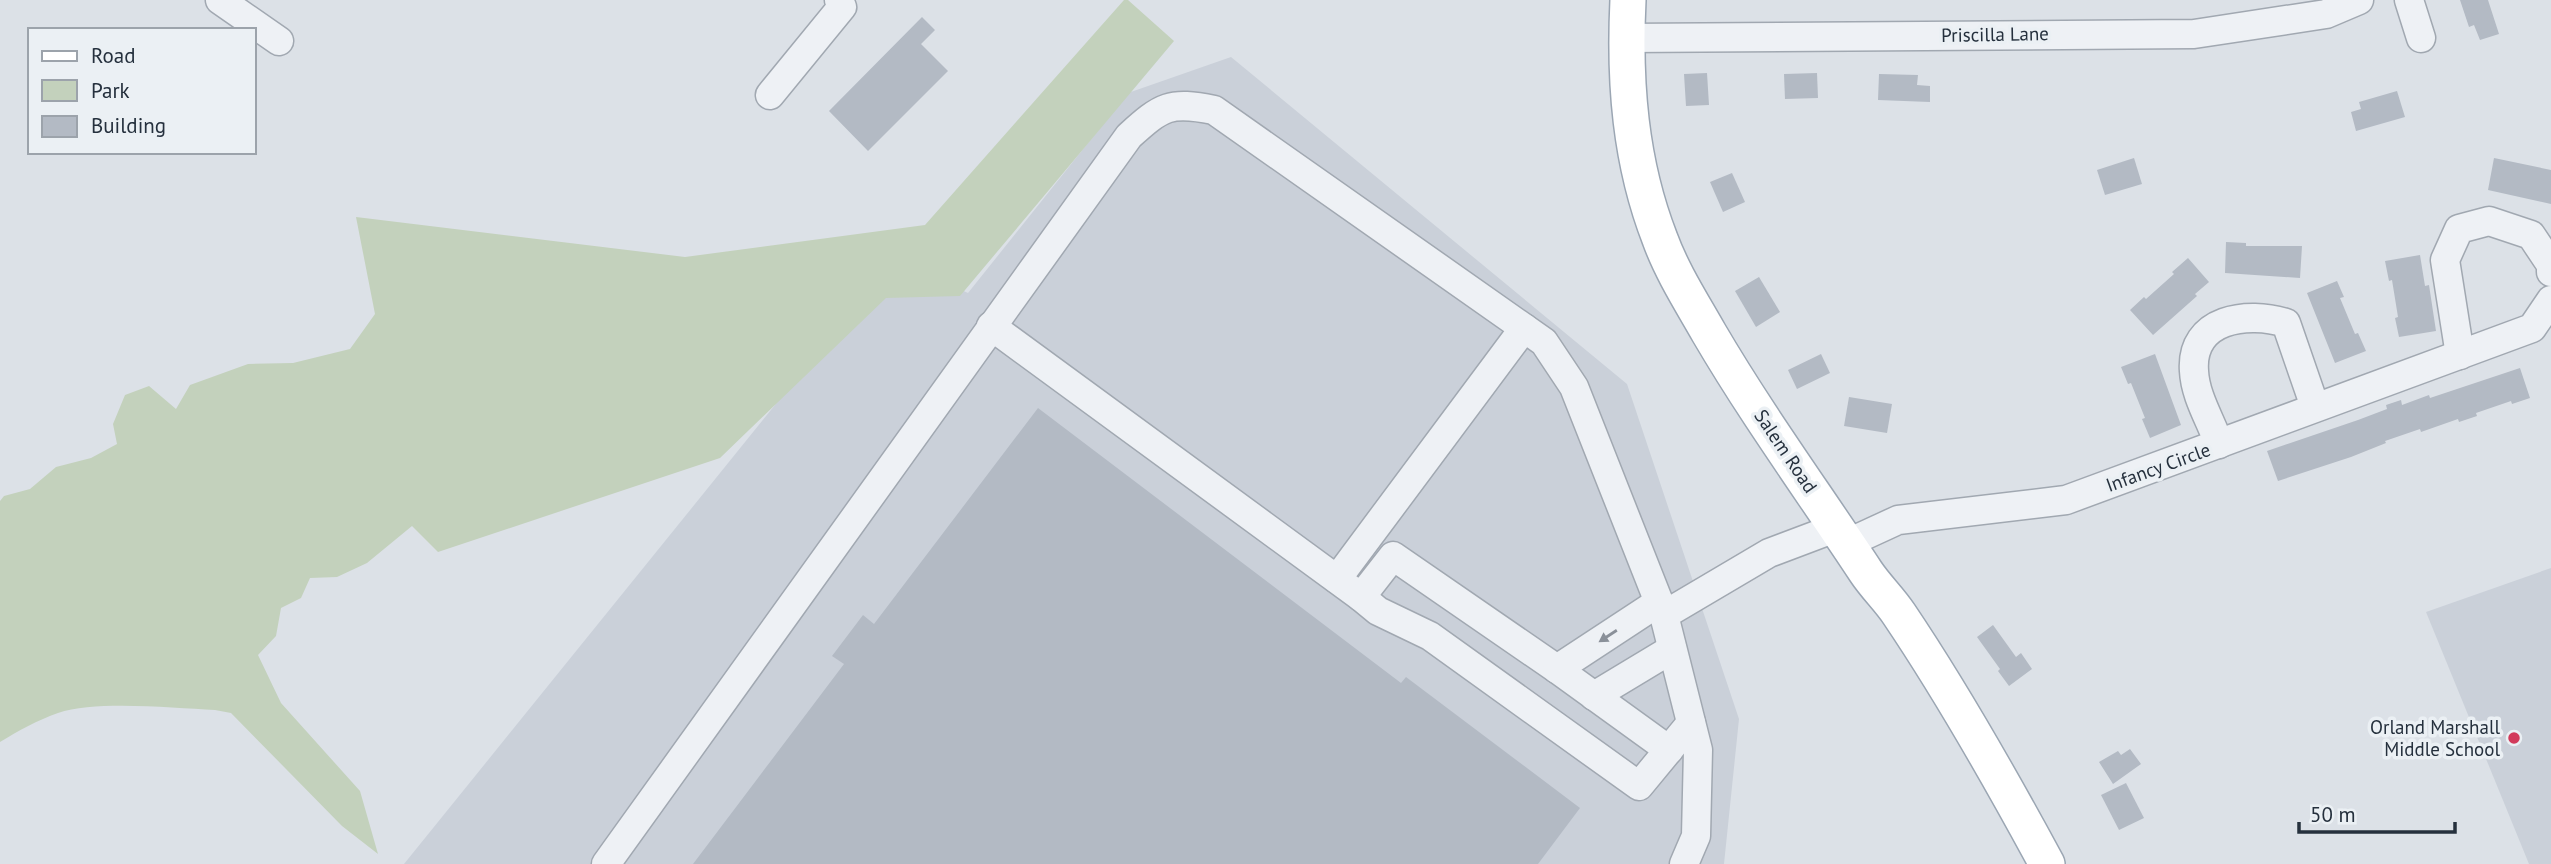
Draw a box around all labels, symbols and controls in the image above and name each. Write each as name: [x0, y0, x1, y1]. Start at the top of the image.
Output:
street label: Priscilla Lane: [1941, 21, 2049, 47]
legend: [28, 28, 256, 154]
text: Road: [91, 42, 135, 69]
text: Park: [91, 77, 130, 104]
text: Building: [91, 112, 166, 139]
street label: Salem Road: [1749, 405, 1823, 497]
street label: Infancy Circle: [2102, 437, 2214, 497]
one-way arrow: [1598, 629, 1618, 642]
place label: Orland Marshall Middle School: [2370, 715, 2500, 761]
marker: Orland Marshall Middle School: [2506, 730, 2522, 746]
scale bar: [2299, 790, 2455, 834]
text: 50 m: [2310, 801, 2356, 828]

